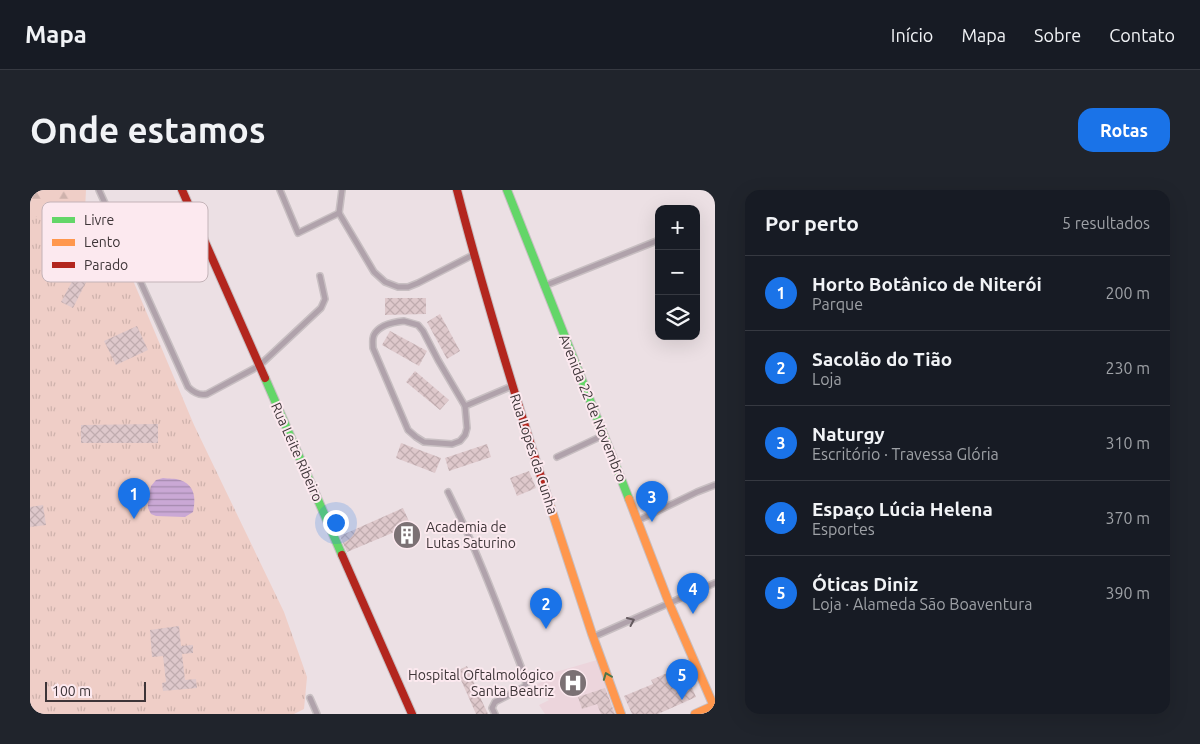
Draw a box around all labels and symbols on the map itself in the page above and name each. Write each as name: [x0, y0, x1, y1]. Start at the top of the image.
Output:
legend: [42, 202, 208, 282]
text: Livre: [84, 212, 114, 228]
text: Lento: [84, 234, 121, 250]
text: Parado: [84, 257, 128, 273]
street label: Avenida 22 de Novembro: [556, 332, 630, 484]
street label: Rua Lopes da Cunha: [507, 392, 561, 516]
street label: Rua Leite Ribeiro: [268, 400, 326, 504]
pin: 1: [118, 478, 150, 519]
pin: 3: [636, 481, 668, 522]
your location: [323, 510, 349, 536]
place label: Academia de Lutas Saturino: [426, 519, 516, 551]
building icon: Academia de Lutas Saturino: [392, 520, 422, 550]
pin: 4: [677, 573, 709, 614]
pin: 2: [530, 588, 562, 629]
one-way arrow: [626, 616, 635, 627]
pin: 5: [666, 659, 698, 700]
place label: Hospital Oftalmológico Santa Beatriz: [408, 667, 554, 699]
hospital icon: Hospital Oftalmológico Santa Beatriz: [558, 668, 588, 698]
one-way arrow: [603, 672, 613, 681]
scale bar: [45, 679, 146, 702]

